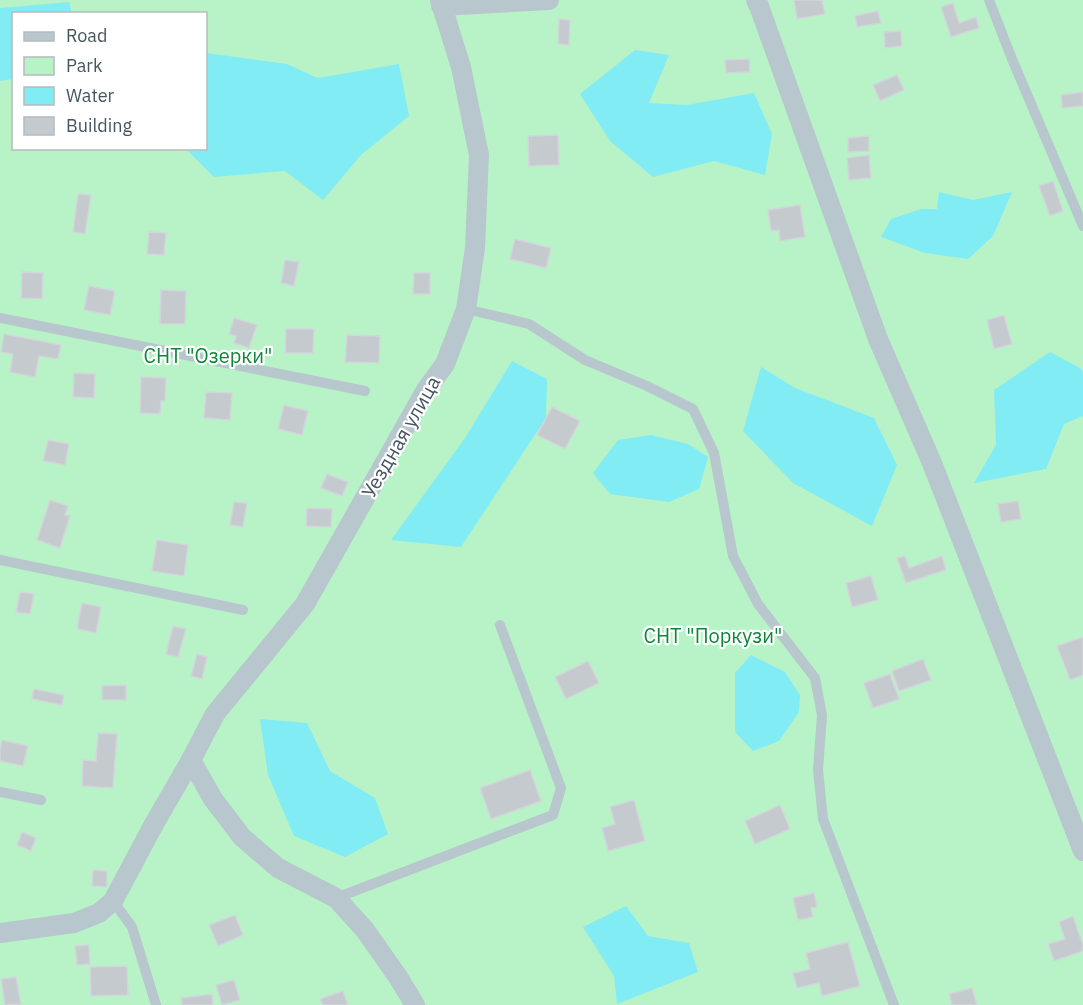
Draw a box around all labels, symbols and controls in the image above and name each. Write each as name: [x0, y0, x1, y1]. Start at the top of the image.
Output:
legend: [12, 12, 207, 150]
text: Road: [66, 24, 107, 47]
text: Park: [66, 54, 103, 77]
text: Water: [66, 84, 115, 107]
text: Building: [66, 114, 133, 137]
park label: СНТ "Озерки": [144, 342, 272, 369]
street label: Уездная улица: [355, 371, 447, 503]
park label: СНТ "Поркузи": [644, 622, 782, 649]

